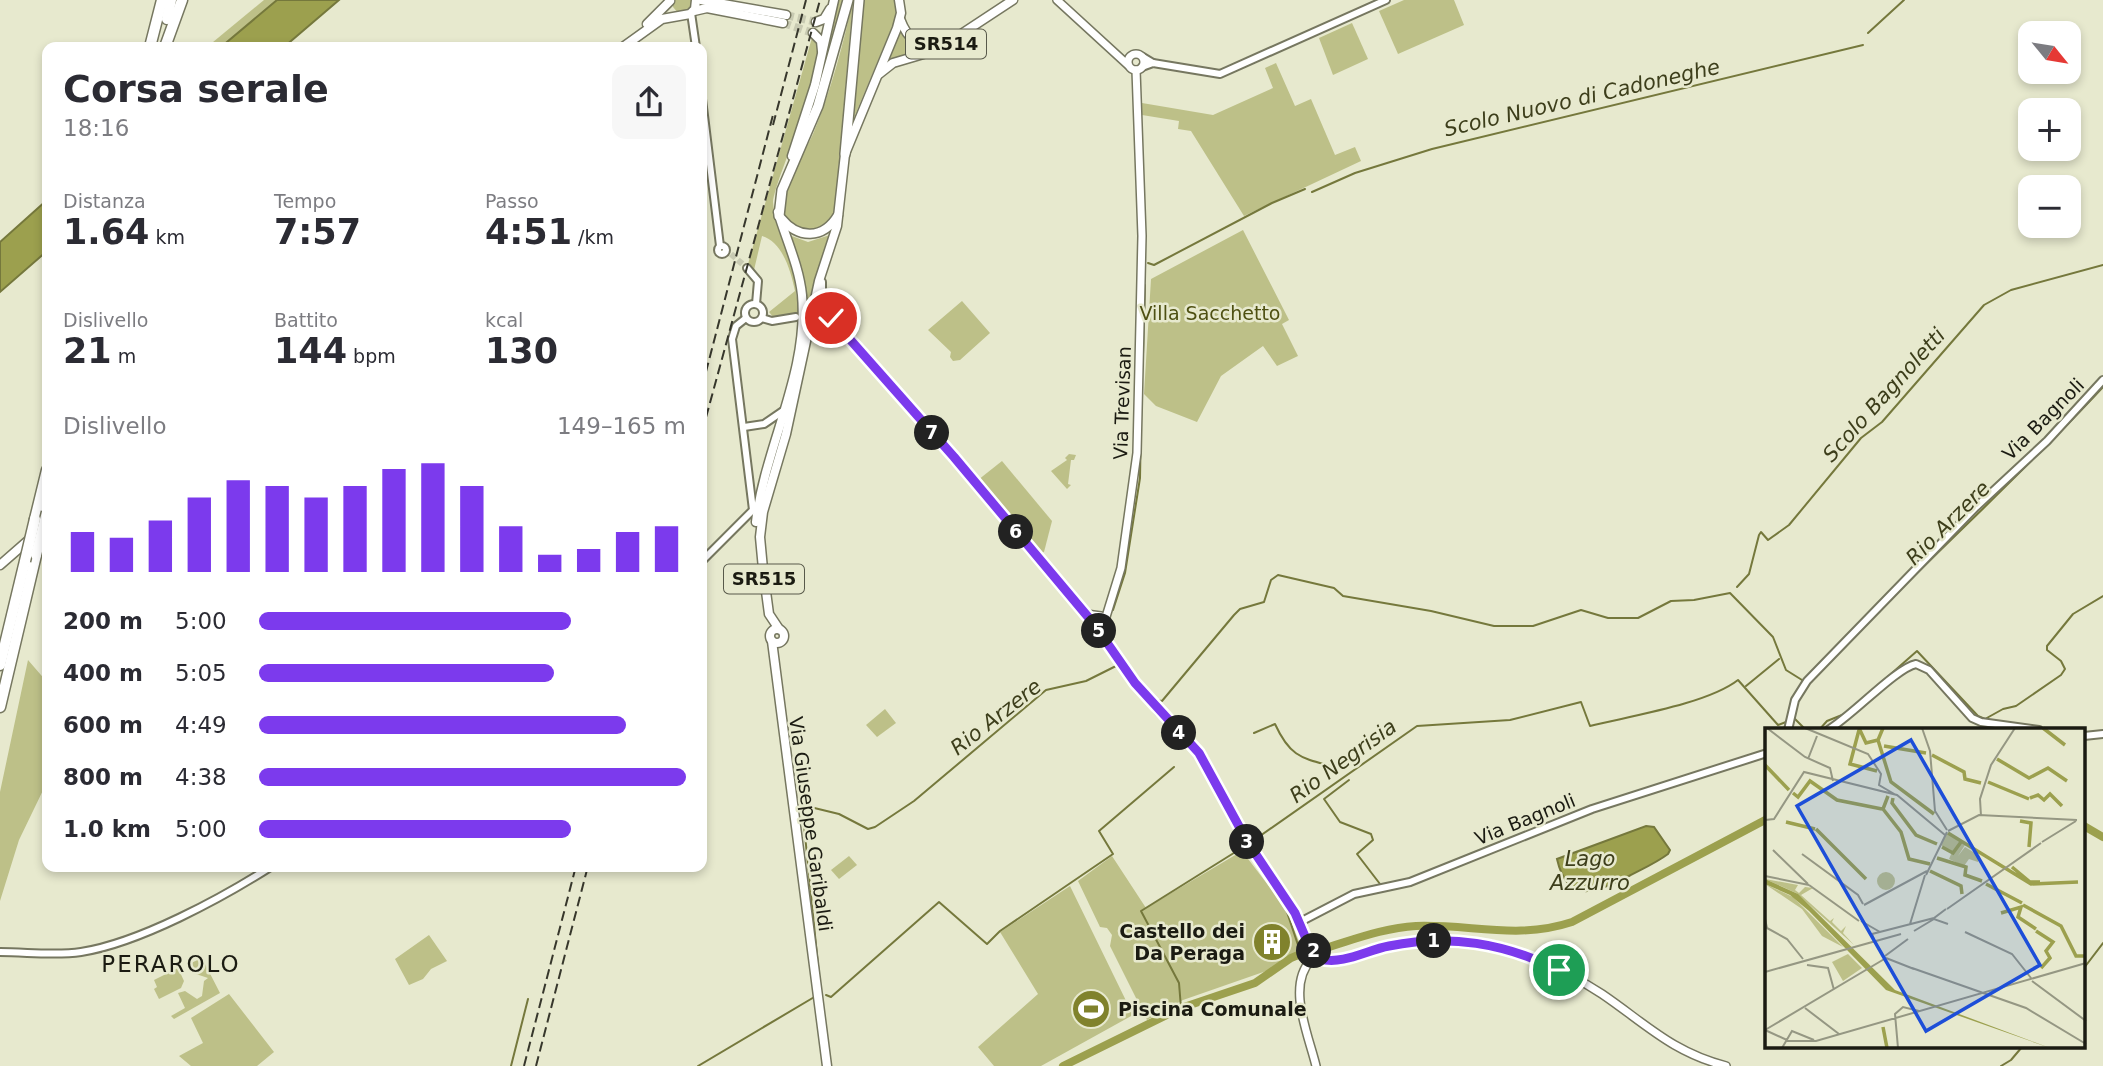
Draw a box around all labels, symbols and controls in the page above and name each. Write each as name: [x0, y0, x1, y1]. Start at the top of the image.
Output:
north arrow: [2018, 21, 2081, 84]
map controls: [2018, 21, 2081, 238]
road number: SR514: [906, 29, 986, 58]
water label: Scolo Nuovo di Cadoneghe: [1442, 55, 1722, 141]
button: share: [612, 65, 686, 139]
text: Corsa serale: [63, 67, 329, 111]
button: +: [2018, 98, 2081, 161]
text: 18:16: [63, 115, 129, 141]
button: −: [2018, 175, 2081, 238]
text: Distanza: [63, 190, 146, 212]
text: Tempo: [274, 190, 336, 212]
text: Passo: [485, 190, 539, 212]
text: 1.64: [63, 212, 149, 252]
text: 7:57: [274, 212, 361, 252]
text: 4:51: [485, 212, 572, 252]
text: km: [149, 226, 185, 248]
text: /km: [572, 226, 614, 248]
pin: [801, 288, 861, 348]
icon: check: [812, 299, 850, 337]
park label: Villa Sacchetto: [1140, 302, 1280, 324]
text: Dislivello: [63, 309, 148, 331]
text: Battito: [274, 309, 338, 331]
text: kcal: [485, 309, 523, 331]
water label: Scolo Bagnoletti: [1818, 323, 1950, 467]
text: 21: [63, 331, 112, 371]
text: 144: [274, 331, 347, 371]
text: 130: [485, 331, 558, 371]
text: m: [112, 345, 136, 367]
text: bpm: [347, 345, 396, 367]
street label: Via Trevisan: [1109, 346, 1135, 460]
street label: Via Bagnoli: [1998, 374, 2088, 464]
text: Dislivello: [63, 413, 166, 439]
text: 149–165 m: [557, 413, 686, 439]
pin: 7: [914, 416, 950, 450]
text: 7: [925, 421, 938, 443]
water label: Rio Arzere: [1901, 476, 1995, 570]
pin: 6: [998, 514, 1034, 550]
text: 6: [1009, 520, 1022, 542]
road number: SR515: [724, 564, 804, 594]
text: 200 m: [63, 608, 143, 634]
text: 5:00: [175, 608, 227, 634]
pin: 5: [1082, 614, 1116, 648]
text: 5: [1092, 619, 1105, 641]
text: 400 m: [63, 660, 143, 686]
text: 5:05: [175, 660, 227, 686]
water label: Rio Arzere: [946, 674, 1046, 760]
text: 600 m: [63, 712, 143, 738]
text: 4:49: [175, 712, 227, 738]
water label: Rio Negrisia: [1285, 714, 1401, 808]
street label: Via Giuseppe Garibaldi: [785, 715, 837, 933]
pin: 4: [1162, 716, 1196, 750]
text: 4: [1172, 721, 1185, 743]
inset map: [1765, 728, 2086, 1048]
text: 800 m: [63, 764, 143, 790]
text: 4:38: [175, 764, 227, 790]
street label: Via Bagnoli: [1471, 789, 1579, 849]
text: 1.0 km: [63, 816, 151, 842]
text: 5:00: [175, 816, 227, 842]
pin: 3: [1230, 824, 1264, 860]
text: 3: [1240, 830, 1253, 852]
water label: Lago Azzurro: [1548, 847, 1630, 895]
place label: Castello dei Da Peraga: [1119, 920, 1245, 964]
building icon: Castello dei Da Peraga: [1251, 921, 1293, 963]
pin: 1: [1416, 923, 1452, 958]
text: 1: [1427, 929, 1440, 951]
pin: 2: [1296, 934, 1332, 968]
text: 2: [1307, 939, 1320, 961]
pin: [1529, 940, 1589, 1000]
district label: PERAROLO: [101, 951, 241, 977]
icon: arrive: [1540, 951, 1578, 989]
sports icon: Piscina Comunale: [1070, 988, 1112, 1030]
place label: Piscina Comunale: [1118, 998, 1307, 1020]

